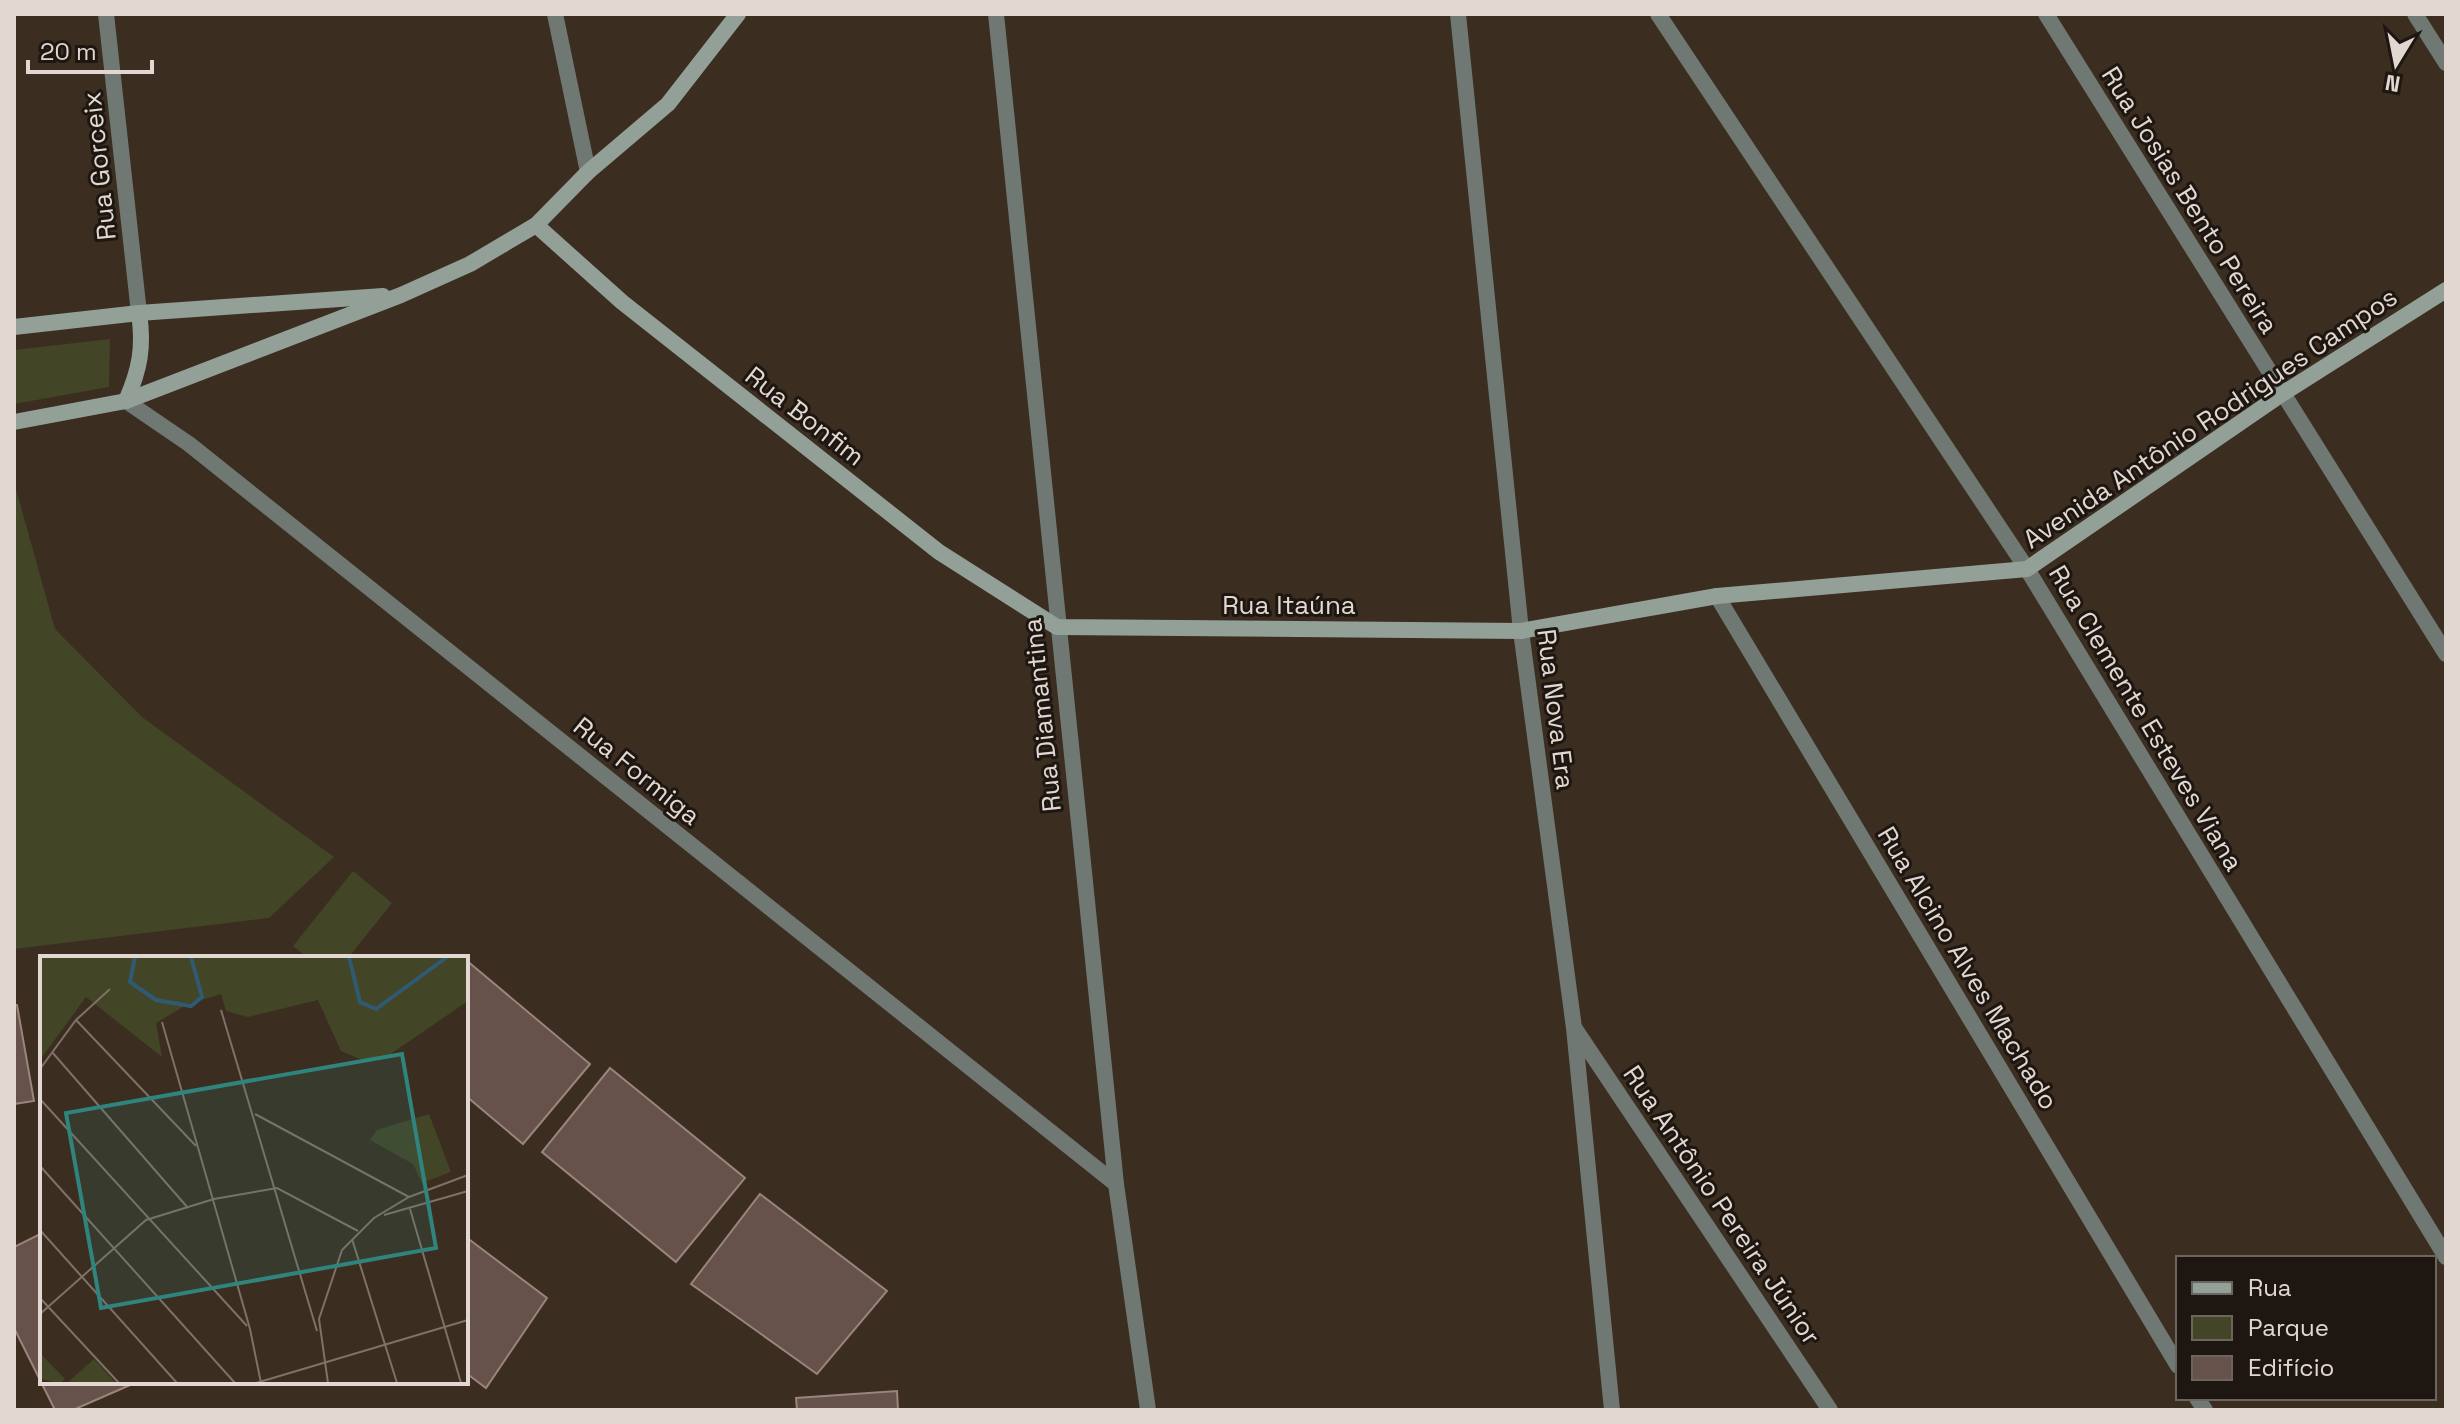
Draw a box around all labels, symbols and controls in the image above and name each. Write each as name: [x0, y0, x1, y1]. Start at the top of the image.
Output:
scale bar: [28, 24, 152, 74]
north arrow: [2356, 24, 2436, 104]
text: 20 m: [40, 36, 97, 67]
street label: Rua Josias Bento Pereira: [2094, 60, 2286, 340]
text: N: [2383, 69, 2402, 99]
street label: Rua Gorceix: [74, 90, 124, 242]
street label: Avenida Antônio Rodrigues Campos: [2016, 280, 2404, 556]
street label: Rua Bonfim: [738, 359, 872, 473]
street label: Rua Clemente Esteves Viana: [2041, 559, 2251, 877]
street label: Rua Itaúna: [1222, 588, 1356, 622]
street label: Rua Diamantina: [1015, 616, 1069, 814]
street label: Rua Nova Era: [1529, 627, 1583, 791]
street label: Rua Formiga: [566, 709, 708, 833]
street label: Rua Alcino Alves Machado: [1870, 820, 2066, 1116]
inset map: [40, 956, 468, 1384]
street label: Rua Antônio Pereira Júnior: [1616, 1059, 1828, 1351]
legend: [2176, 1256, 2436, 1400]
text: Rua: [2248, 1272, 2292, 1303]
text: Parque: [2248, 1312, 2329, 1343]
text: Edifício: [2248, 1352, 2334, 1383]

